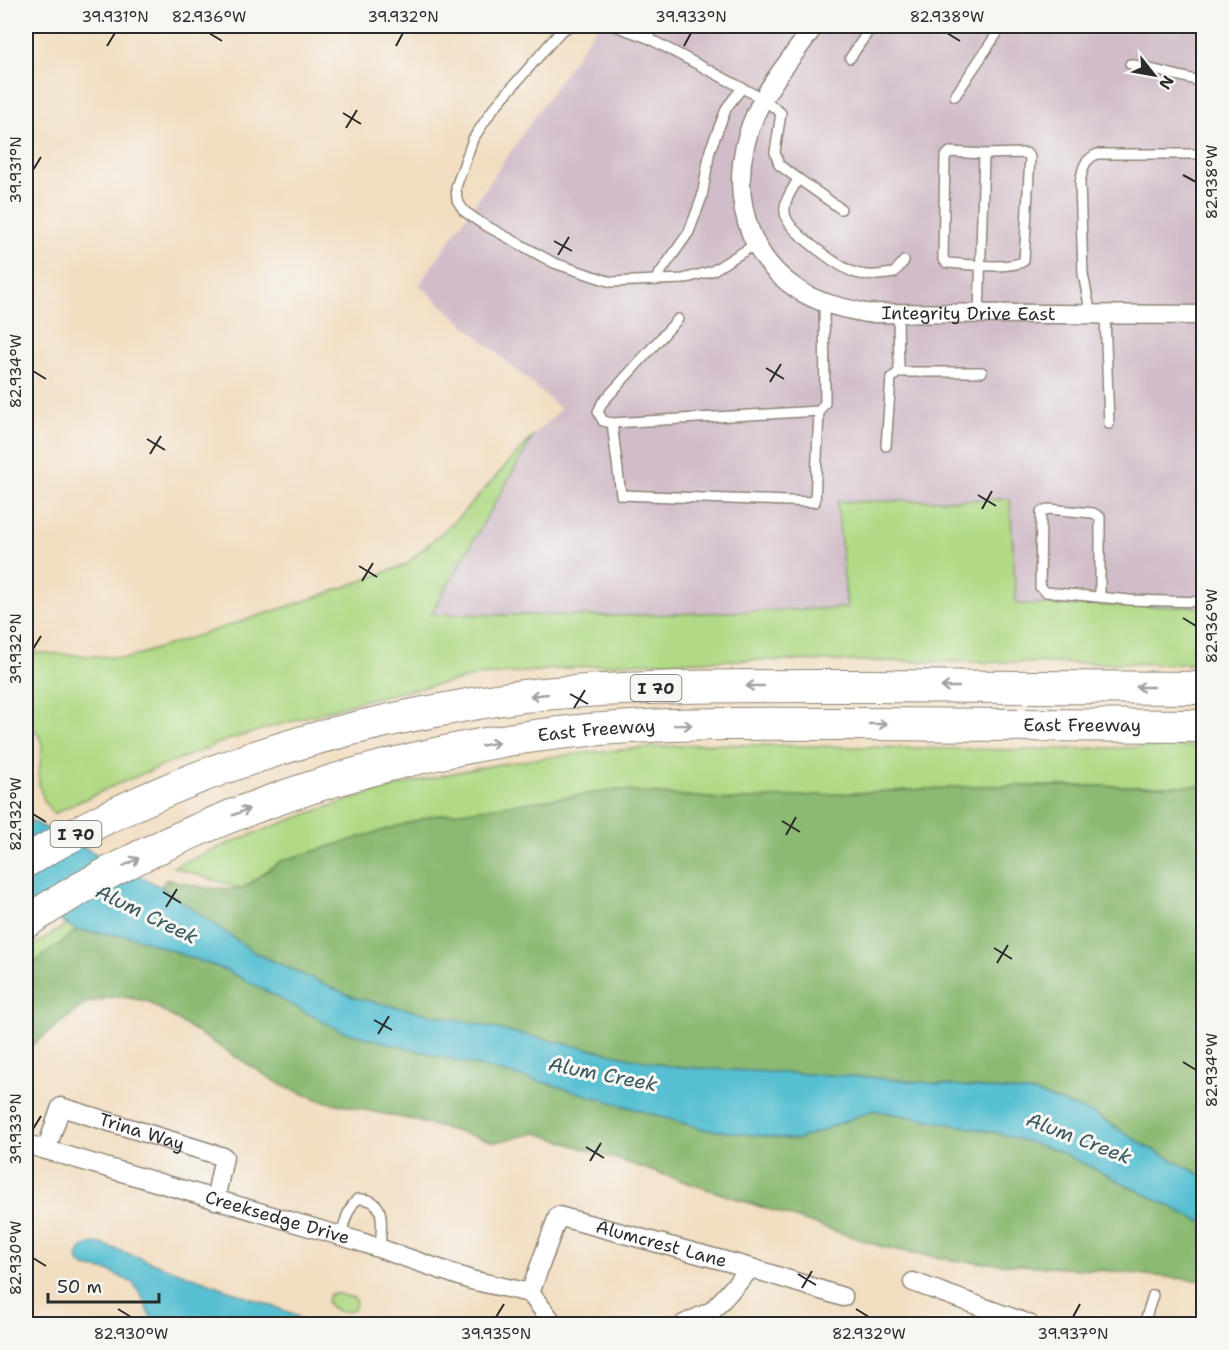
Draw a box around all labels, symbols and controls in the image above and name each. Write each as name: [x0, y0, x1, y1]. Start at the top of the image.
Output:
text: 39.931°N: [81, 7, 149, 27]
text: 82.936°W: [172, 7, 246, 27]
text: 39.932°N: [367, 7, 439, 27]
text: 39.933°N: [655, 7, 727, 27]
text: 82.938°W: [910, 7, 984, 27]
north arrow: [1124, 45, 1184, 105]
text: N: [1154, 72, 1179, 93]
text: 39.931°N: [6, 136, 26, 204]
text: 82.938°W: [1202, 145, 1222, 219]
street label: Integrity Drive East: [882, 301, 1056, 326]
text: 82.934°W: [6, 334, 26, 408]
text: 82.936°W: [1202, 589, 1222, 663]
text: 39.932°N: [6, 613, 26, 685]
road number: I 70: [630, 675, 682, 701]
one-way arrow: [746, 680, 766, 692]
one-way arrow: [941, 681, 961, 693]
one-way arrow: [1136, 681, 1156, 693]
one-way arrow: [530, 690, 550, 701]
street label: East Freeway: [1023, 713, 1141, 738]
street label: East Freeway: [536, 714, 656, 748]
one-way arrow: [868, 718, 888, 730]
one-way arrow: [673, 720, 693, 731]
one-way arrow: [479, 738, 499, 749]
text: 82.932°W: [6, 777, 26, 851]
one-way arrow: [231, 806, 249, 817]
road number: I 70: [50, 821, 101, 847]
one-way arrow: [122, 856, 139, 868]
water label: Alum Creek: [92, 878, 203, 950]
text: 82.934°W: [1202, 1033, 1222, 1107]
water label: Alum Creek: [546, 1051, 660, 1097]
text: 39.933°N: [6, 1093, 26, 1165]
water label: Alum Creek: [1023, 1106, 1136, 1170]
street label: Trina Way: [96, 1107, 188, 1156]
street label: Creeksedge Drive: [202, 1185, 353, 1250]
street label: Alumcrest Lane: [593, 1215, 730, 1273]
text: 82.930°W: [6, 1221, 26, 1295]
scale bar: [48, 1266, 159, 1304]
text: 50 m: [57, 1275, 102, 1299]
text: 82.930°W: [94, 1324, 168, 1344]
text: 39.935°N: [461, 1324, 531, 1344]
text: 82.932°W: [832, 1324, 906, 1344]
text: 39.937°N: [1038, 1324, 1108, 1344]

